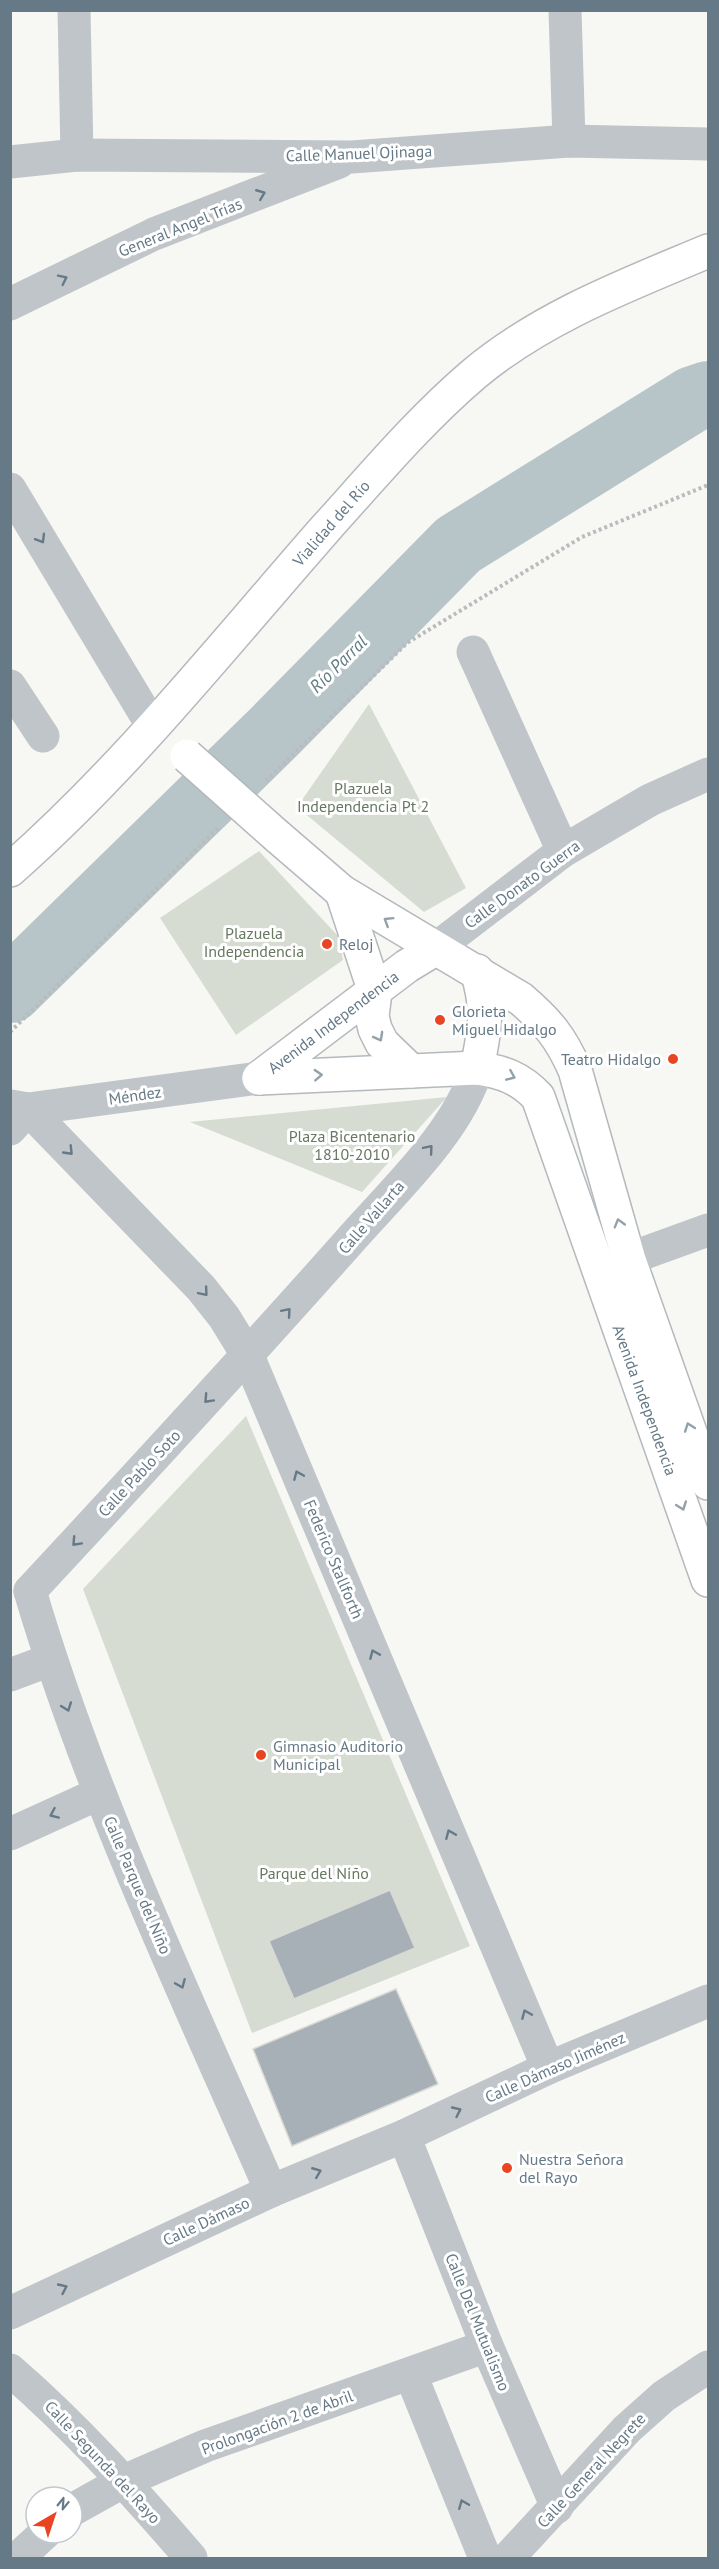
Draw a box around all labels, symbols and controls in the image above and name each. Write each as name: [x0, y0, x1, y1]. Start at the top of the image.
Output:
street label: Calle Manuel Ojinaga: [286, 140, 432, 166]
one-way arrow: [255, 189, 266, 201]
street label: General Angel Trías: [115, 193, 245, 261]
one-way arrow: [57, 275, 68, 287]
street label: Vialidad del Río: [287, 476, 374, 571]
one-way arrow: [33, 533, 45, 543]
water label: Río Parral: [304, 630, 372, 698]
park label: Plazuela Independencia Pt 2: [297, 778, 429, 816]
street label: Calle Donato Guerra: [460, 835, 584, 933]
one-way arrow: [384, 916, 394, 928]
park label: Plazuela Independencia: [204, 923, 304, 961]
place label: Reloj: [339, 934, 373, 954]
marker: Reloj: [320, 937, 334, 951]
street label: Avenida Independencia: [264, 966, 402, 1078]
place label: Glorieta Miguel Hidalgo: [452, 1001, 557, 1039]
marker: Glorieta Miguel Hidalgo: [433, 1013, 447, 1027]
one-way arrow: [372, 1031, 384, 1041]
place label: Teatro Hidalgo: [561, 1049, 661, 1069]
marker: Teatro Hidalgo: [666, 1052, 680, 1066]
one-way arrow: [313, 1069, 322, 1082]
one-way arrow: [505, 1069, 516, 1081]
street label: Méndez: [107, 1081, 163, 1109]
park label: Plaza Bicentenario 1810-2010: [289, 1126, 415, 1164]
one-way arrow: [61, 1144, 72, 1155]
one-way arrow: [422, 1145, 433, 1156]
street label: Calle Vallarta: [334, 1176, 408, 1258]
one-way arrow: [613, 1218, 626, 1228]
one-way arrow: [196, 1285, 207, 1296]
one-way arrow: [280, 1308, 291, 1319]
street label: Avenida Independencia: [608, 1322, 682, 1478]
one-way arrow: [205, 1391, 216, 1402]
one-way arrow: [683, 1423, 696, 1433]
street label: Calle Pablo Soto: [94, 1425, 184, 1521]
one-way arrow: [293, 1470, 305, 1481]
street label: Federico Stallforth: [300, 1496, 368, 1622]
one-way arrow: [675, 1500, 688, 1511]
one-way arrow: [72, 1535, 83, 1545]
one-way arrow: [369, 1650, 381, 1661]
one-way arrow: [60, 1701, 73, 1712]
place label: Gimnasio Auditorio Municipal: [273, 1736, 403, 1774]
marker: Gimnasio Auditorio Municipal: [254, 1748, 268, 1762]
one-way arrow: [50, 1807, 61, 1819]
street label: Calle Parque del Niño: [100, 1813, 176, 1957]
one-way arrow: [445, 1829, 457, 1840]
park label: Parque del Niño: [259, 1863, 369, 1883]
one-way arrow: [174, 1978, 186, 1989]
one-way arrow: [521, 2009, 533, 2020]
street label: Calle Dámaso Jiménez: [482, 2027, 628, 2107]
one-way arrow: [450, 2107, 461, 2119]
place label: Nuestra Señora del Rayo: [519, 2149, 624, 2187]
marker: Nuestra Señora del Rayo: [500, 2161, 514, 2175]
one-way arrow: [311, 2167, 322, 2179]
street label: Calle Dámaso: [160, 2192, 252, 2250]
street label: Calle Del Mutualismo: [441, 2250, 515, 2394]
one-way arrow: [57, 2284, 68, 2296]
street label: Prolongación 2 de Abril: [198, 2385, 356, 2459]
street label: Calle Segunda del Rayo: [41, 2396, 165, 2528]
street label: Calle General Negrete: [533, 2408, 649, 2532]
north arrow: [24, 2485, 84, 2545]
text: N: [53, 2492, 74, 2514]
one-way arrow: [458, 2499, 470, 2510]

